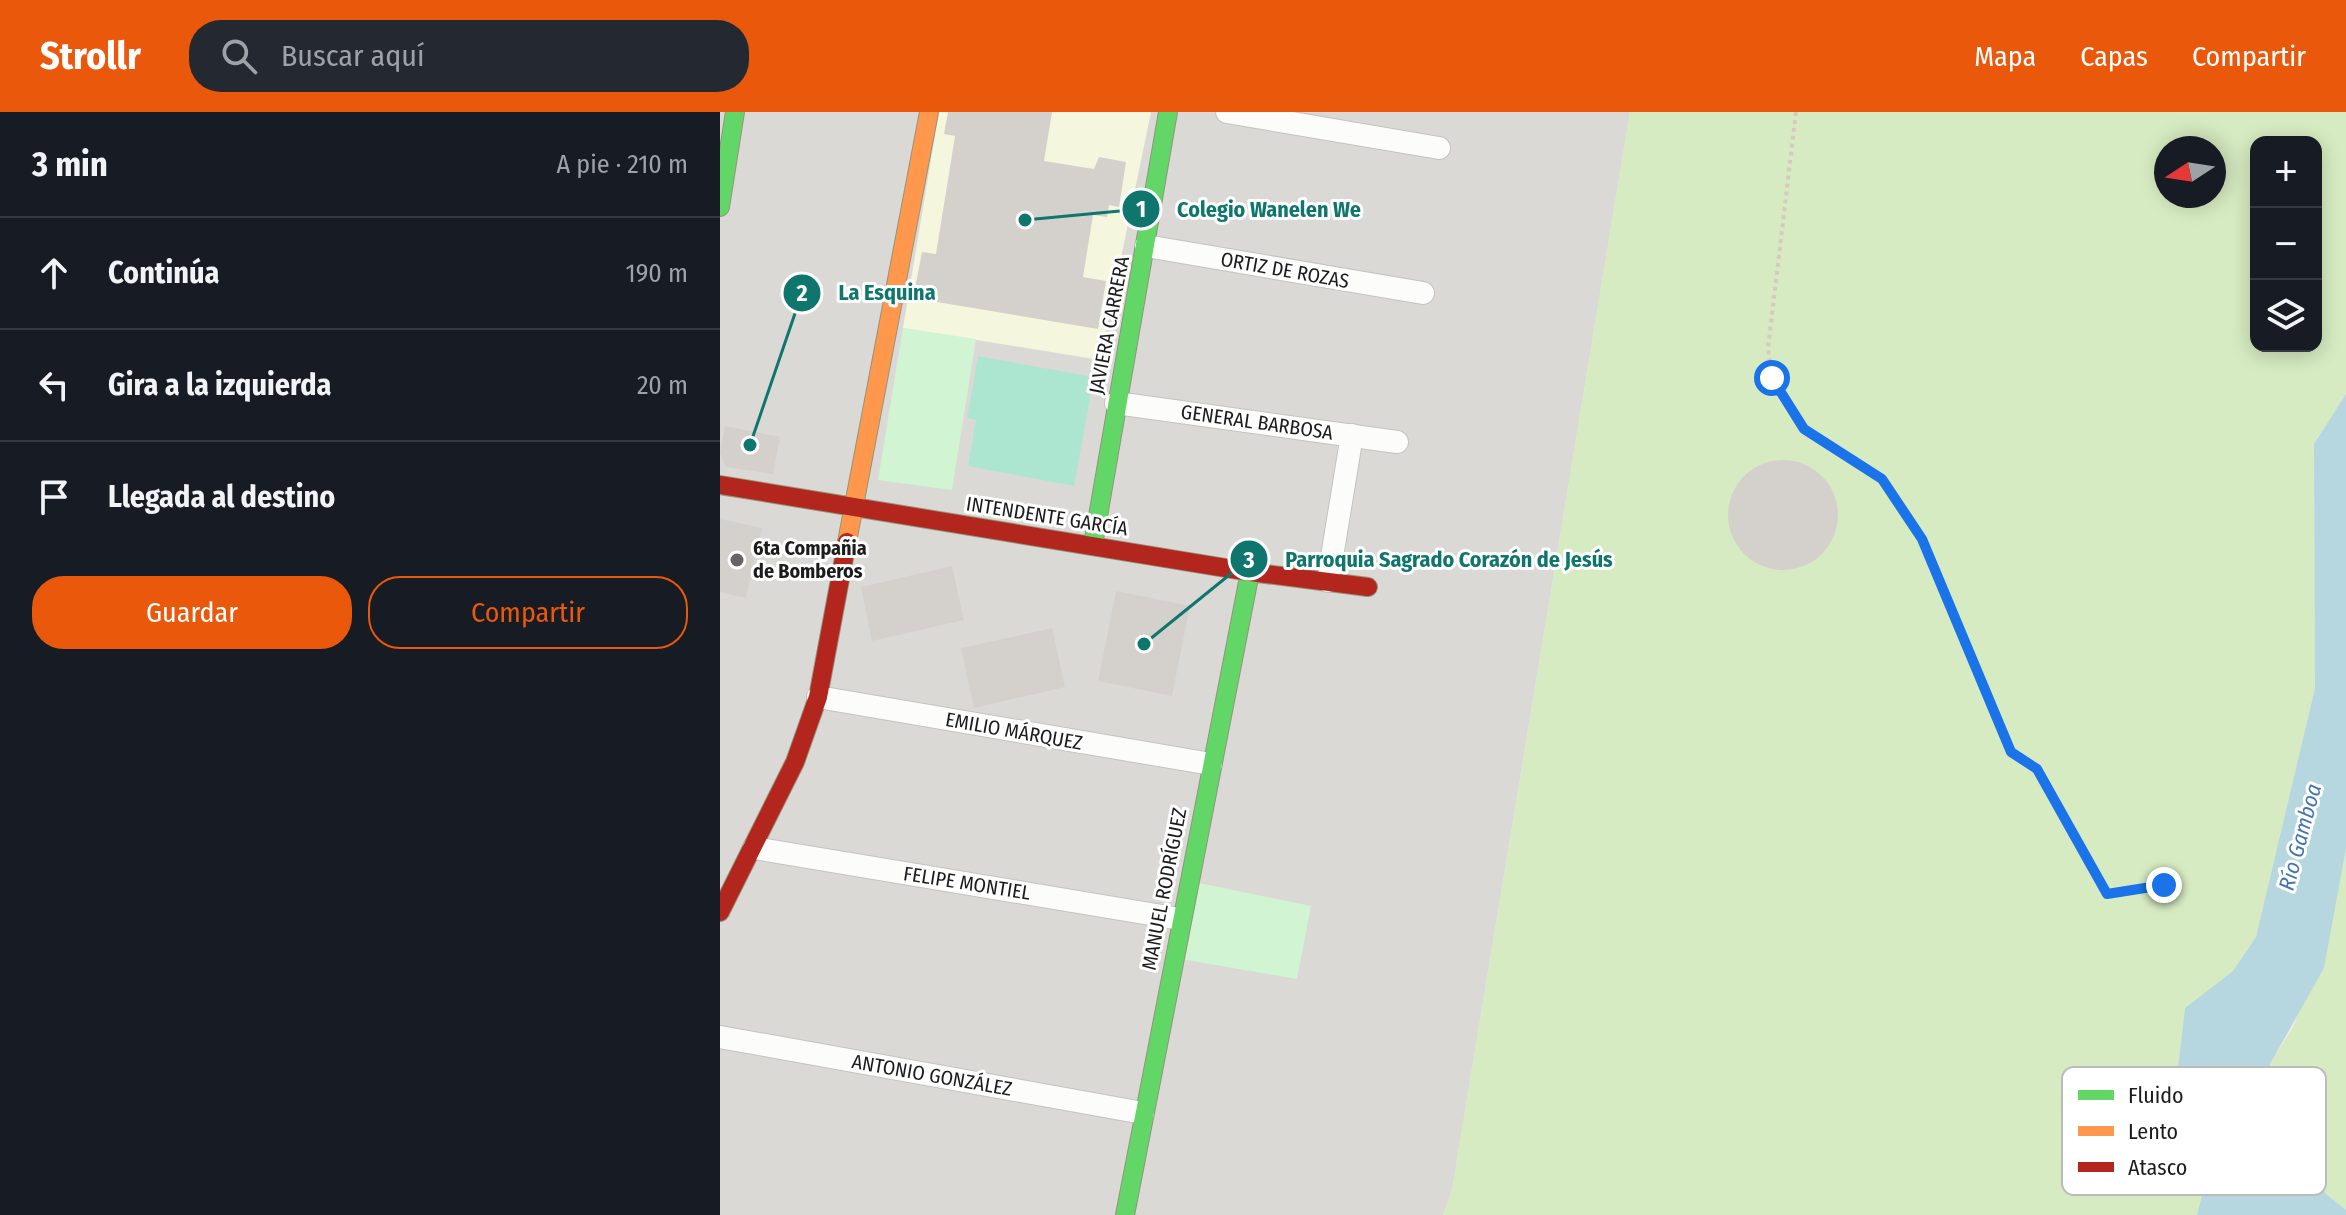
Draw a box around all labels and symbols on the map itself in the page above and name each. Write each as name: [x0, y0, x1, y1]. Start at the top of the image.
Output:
north arrow: [2154, 136, 2226, 208]
callout: Colegio Wanelen We: [1121, 186, 1377, 232]
text: 1: [1136, 195, 1146, 223]
text: Colegio Wanelen We: [1177, 196, 1361, 223]
street label: ORTIZ DE ROZAS: [1219, 247, 1351, 293]
street label: JAVIERA CARRERA: [1084, 254, 1134, 396]
callout: La Esquina: [782, 270, 951, 316]
text: 2: [795, 279, 808, 307]
text: La Esquina: [838, 279, 936, 306]
route start: [1754, 360, 1790, 396]
street label: GENERAL BARBOSA: [1179, 399, 1335, 445]
street label: INTENDENTE GARCÍA: [964, 491, 1130, 541]
place label: 6ta Compañia de Bomberos: [753, 536, 867, 583]
callout: Parroquia Sagrado Corazón de Jesús: [1229, 536, 1629, 582]
text: 3: [1242, 546, 1255, 574]
text: Parroquia Sagrado Corazón de Jesús: [1285, 546, 1613, 573]
marker: 6ta Compañia de Bomberos: [728, 551, 746, 569]
street label: EMILIO MÁRQUEZ: [944, 707, 1084, 755]
water label: Río Gamboa: [2273, 781, 2327, 893]
street label: MANUEL RODRÍGUEZ: [1137, 806, 1191, 972]
street label: FELIPE MONTIEL: [902, 861, 1032, 905]
route end: [2146, 867, 2182, 903]
street label: ANTONIO GONZÁLEZ: [850, 1049, 1014, 1101]
legend: [2062, 1067, 2326, 1195]
text: Fluido: [2128, 1082, 2184, 1109]
text: Lento: [2128, 1118, 2178, 1145]
text: Atasco: [2128, 1154, 2187, 1181]

